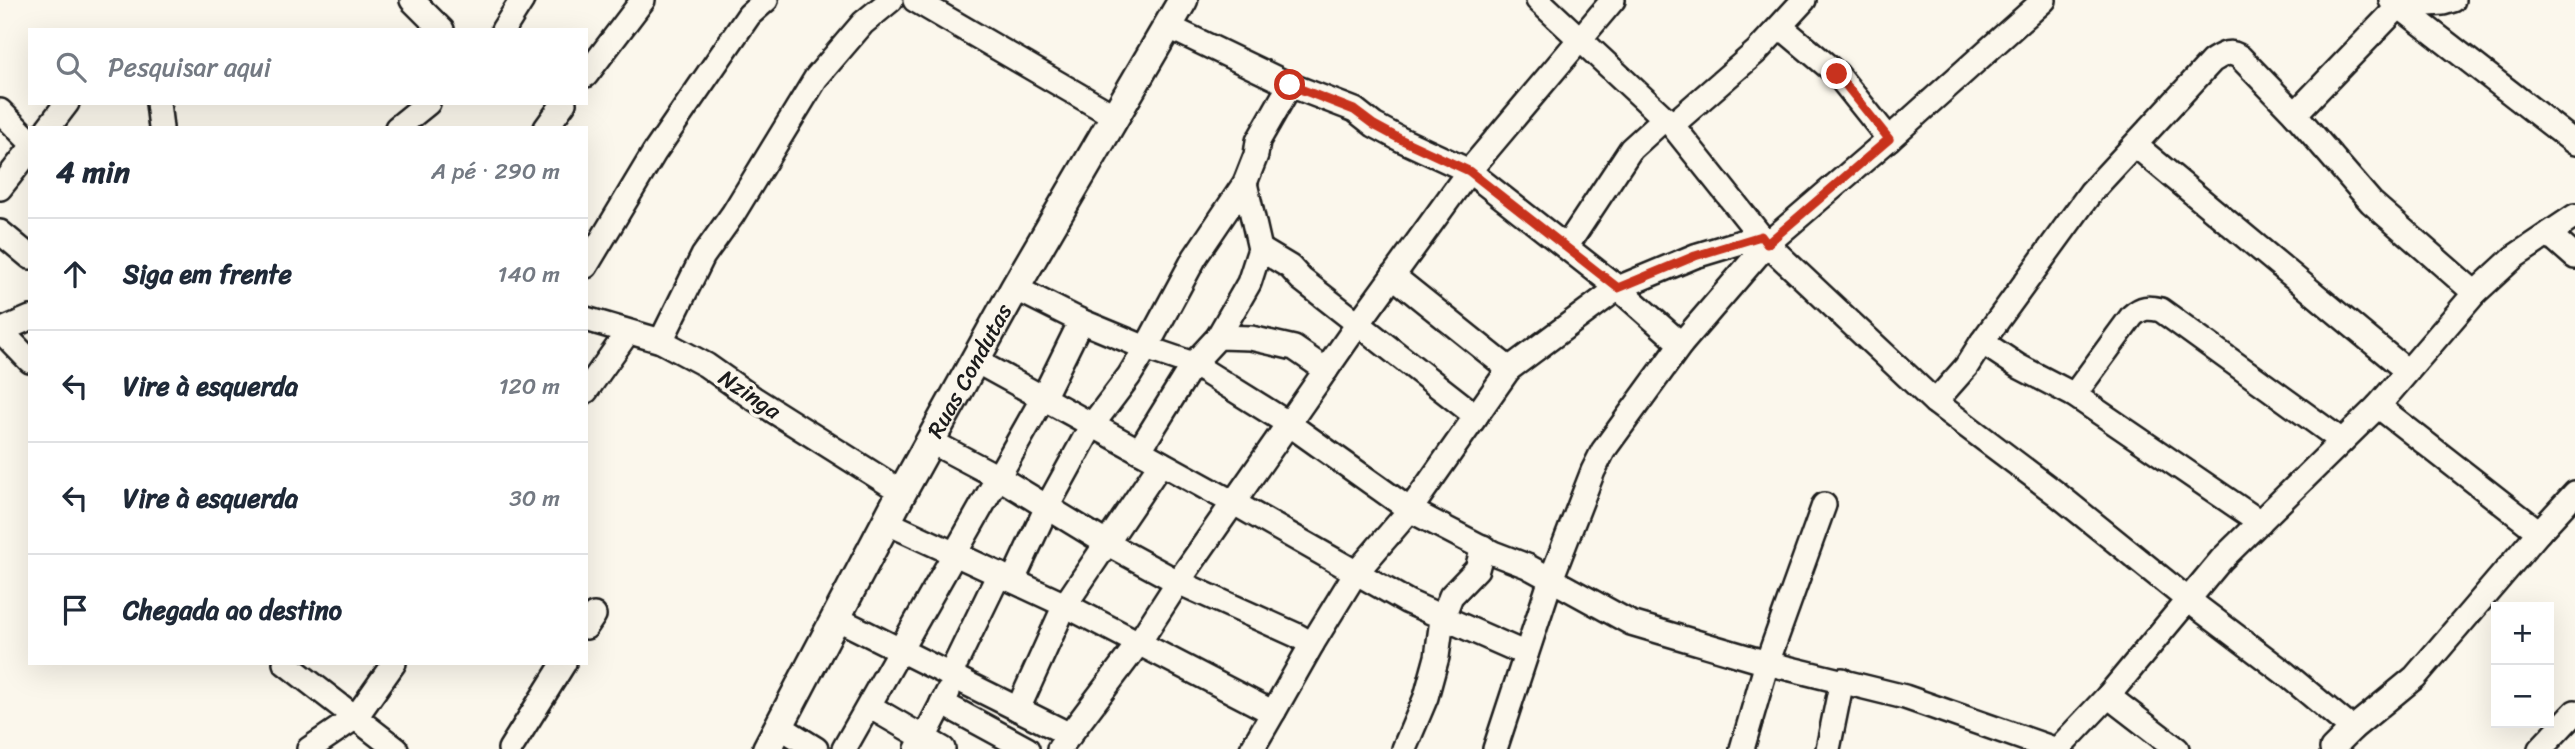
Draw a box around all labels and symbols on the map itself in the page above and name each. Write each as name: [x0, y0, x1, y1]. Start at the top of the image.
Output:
route end: [1821, 58, 1852, 89]
route start: [1274, 69, 1305, 100]
street label: Ruas Condutas: [916, 295, 1024, 446]
street label: Nzinga: [710, 358, 790, 431]

